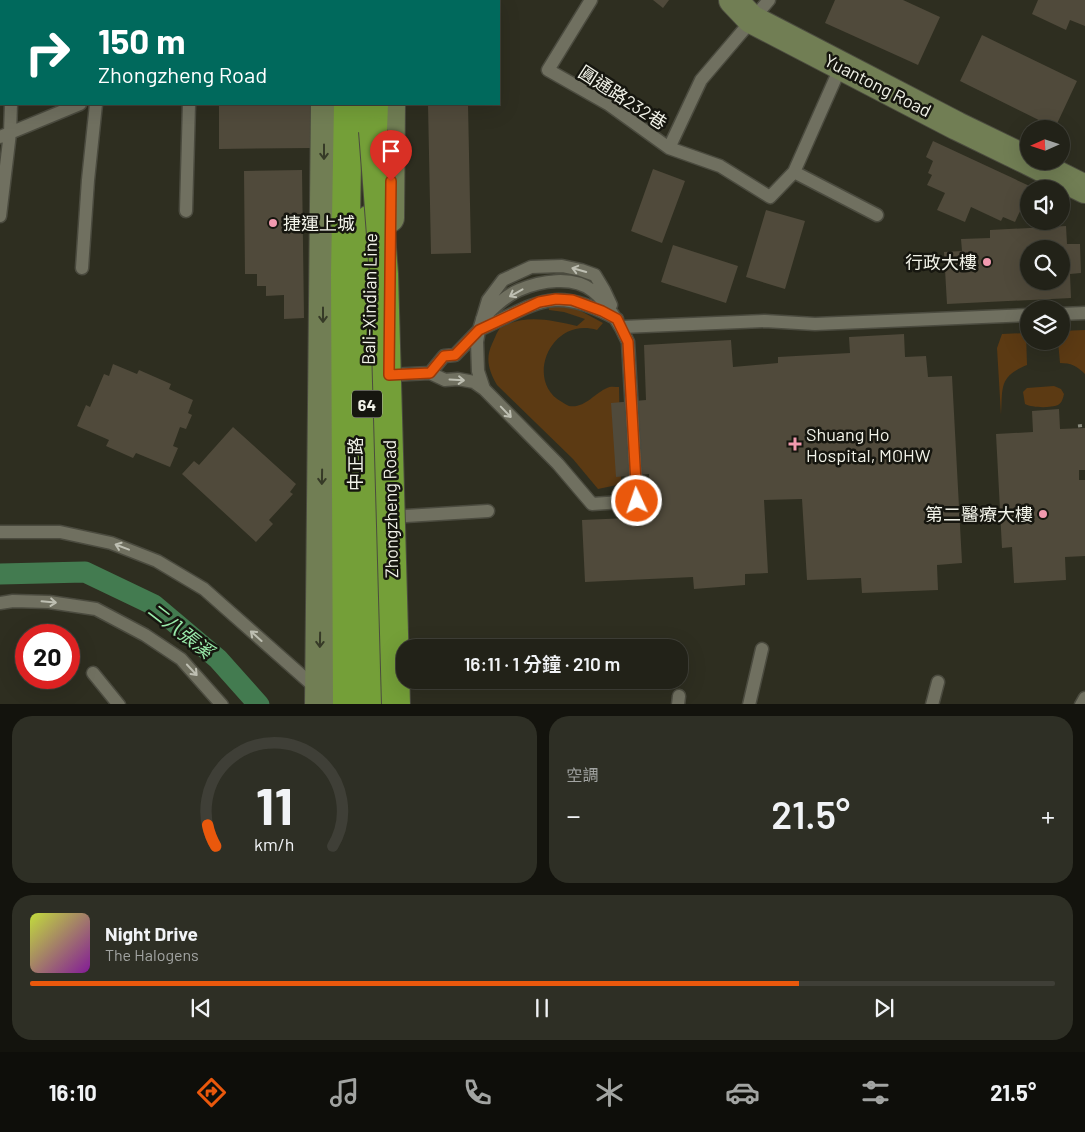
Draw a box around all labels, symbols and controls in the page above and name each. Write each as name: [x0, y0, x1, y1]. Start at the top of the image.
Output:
text: 150 m: [98, 19, 185, 61]
icon: right: [15, 20, 80, 85]
street label: Yuantong Road: [821, 49, 935, 121]
street label: 圓通路232巷: [575, 60, 671, 134]
text: Zhongzheng Road: [98, 61, 267, 87]
north arrow: [1020, 120, 1070, 170]
map controls: [1020, 120, 1070, 350]
pin: [370, 130, 412, 181]
icon: arrive: [377, 137, 405, 165]
one-way arrow: [319, 144, 329, 160]
button: sound: [1020, 180, 1070, 230]
place label: 捷運上城: [283, 212, 355, 234]
marker: 捷運上城: [267, 217, 279, 229]
street label: Bali-Xindian Line: [357, 233, 381, 365]
button: search: [1020, 240, 1070, 290]
place label: 行政大樓: [905, 251, 977, 273]
marker: 行政大樓: [981, 256, 993, 268]
one-way arrow: [571, 265, 587, 274]
one-way arrow: [508, 288, 523, 298]
button: layers: [1020, 300, 1070, 350]
one-way arrow: [318, 306, 328, 323]
one-way arrow: [449, 375, 465, 384]
road number: 64: [352, 390, 382, 418]
one-way arrow: [500, 406, 512, 419]
place label: Shuang Ho Hospital, MOHW: [806, 423, 931, 466]
street label: 中正路: [344, 437, 366, 491]
marker: Shuang Ho Hospital, MOHW: [788, 437, 802, 451]
street label: Zhongzheng Road: [378, 440, 402, 578]
one-way arrow: [317, 469, 327, 485]
position arrow: [610, 474, 662, 526]
place label: 第二醫療大樓: [925, 503, 1033, 525]
marker: 第二醫療大樓: [1037, 508, 1049, 520]
one-way arrow: [114, 542, 130, 551]
one-way arrow: [40, 598, 56, 607]
water label: 二八張溪: [144, 598, 220, 664]
speed limit sign: 20: [15, 624, 80, 689]
one-way arrow: [250, 630, 263, 641]
one-way arrow: [315, 632, 325, 648]
text: 16:11 · 1 分鐘 · 210 m: [464, 652, 620, 675]
one-way arrow: [186, 664, 198, 677]
text: 空調: [567, 765, 599, 784]
text: 11: [256, 773, 293, 835]
text: 21.5°: [771, 791, 850, 837]
text: −: [567, 798, 581, 832]
text: +: [1041, 798, 1055, 832]
text: km/h: [254, 833, 294, 855]
text: Night Drive: [105, 922, 198, 945]
text: The Halogens: [105, 945, 199, 964]
icon: previous: [187, 994, 215, 1022]
icon: pause: [528, 994, 556, 1022]
icon: next: [870, 994, 898, 1022]
icon: directions: [194, 1075, 229, 1110]
icon: music: [327, 1075, 362, 1110]
icon: phone: [460, 1075, 495, 1110]
icon: climate: [592, 1075, 627, 1110]
icon: car: [725, 1075, 760, 1110]
icon: filters: [858, 1075, 893, 1110]
text: 16:10: [49, 1079, 97, 1105]
text: 21.5°: [990, 1079, 1036, 1105]

